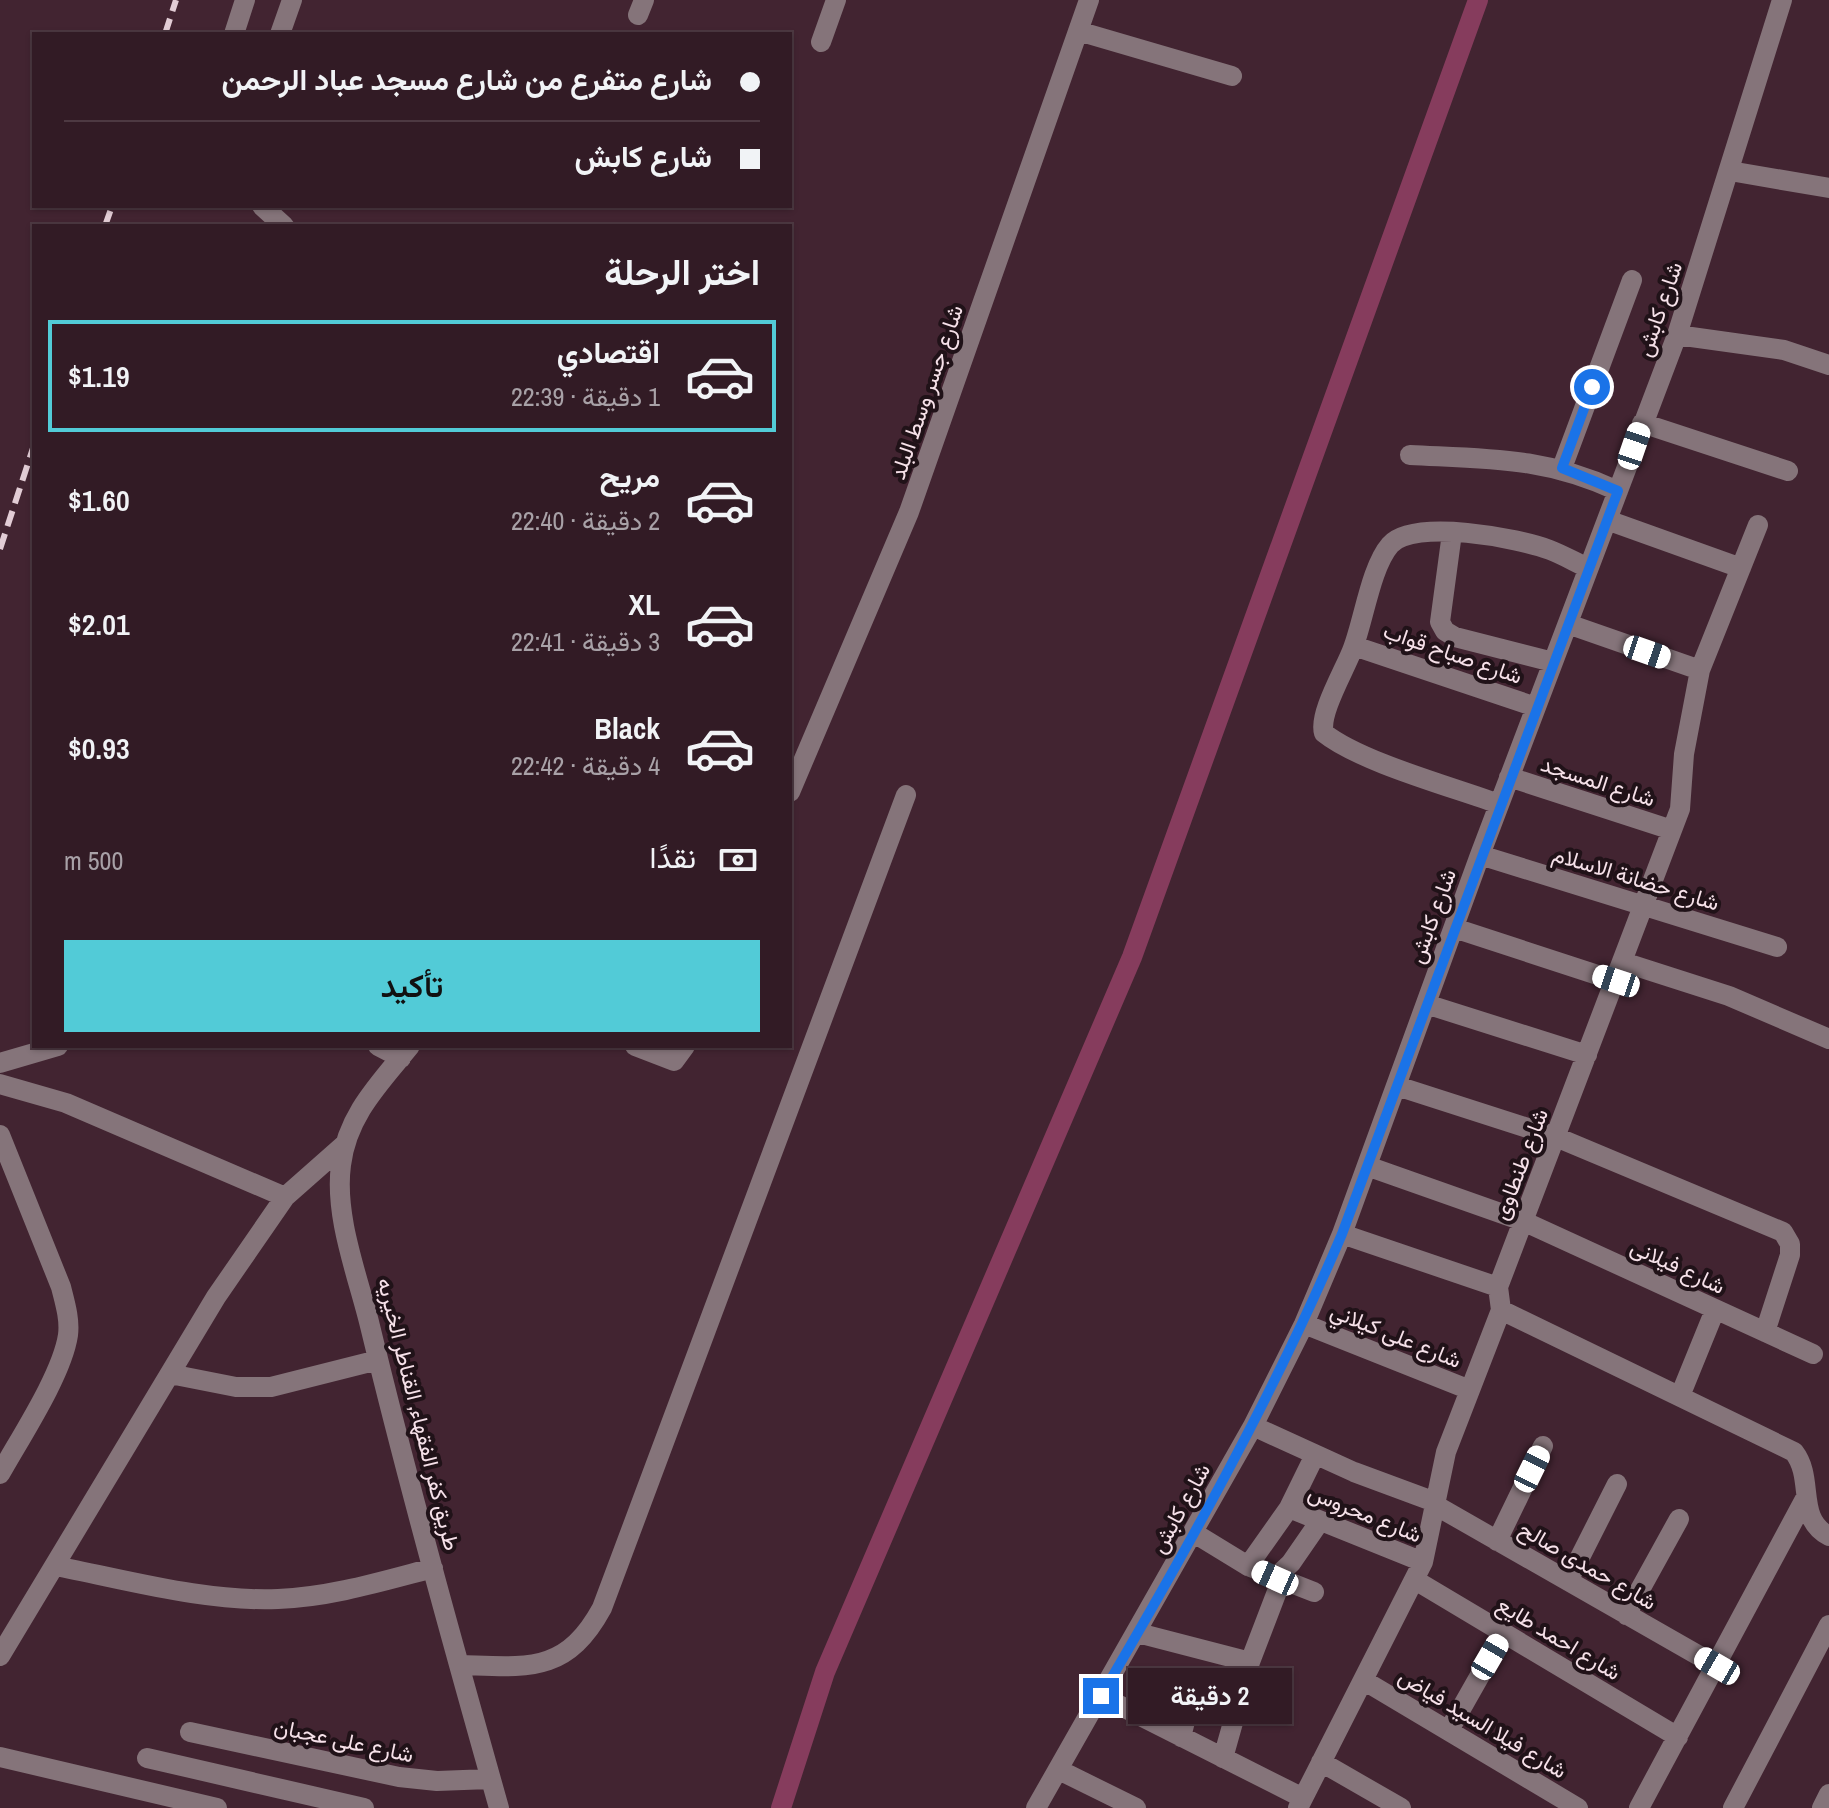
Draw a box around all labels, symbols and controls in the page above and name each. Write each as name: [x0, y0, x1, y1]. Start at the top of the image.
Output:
text: شارع متفرع من شارع مسجد عباد الرحمن: [222, 59, 712, 99]
text: شارع كابش: [575, 136, 712, 176]
text: اختر الرحلة: [604, 248, 760, 296]
street label: شارع كابش: [1629, 258, 1689, 360]
street label: شارع جسر وسط البلد: [882, 301, 970, 483]
text: اقتصادي: [557, 332, 660, 372]
icon: car: [684, 340, 756, 412]
text: $1.19: [68, 356, 130, 396]
route start: [1574, 369, 1610, 405]
text: 1 دقيقة · 22:39: [511, 379, 660, 414]
car: [1615, 419, 1653, 473]
text: مريح: [600, 456, 660, 496]
icon: car: [684, 464, 756, 536]
text: $1.60: [68, 480, 130, 520]
text: 2 دقيقة · 22:40: [511, 503, 660, 538]
text: XL: [629, 584, 660, 624]
icon: car: [684, 588, 756, 660]
text: $2.01: [68, 604, 130, 644]
street label: شارع صباح قواب: [1380, 615, 1526, 691]
text: 3 دقيقة · 22:41: [511, 624, 660, 659]
car: [1620, 633, 1674, 671]
text: Black: [594, 708, 660, 748]
icon: car: [684, 712, 756, 784]
text: $0.93: [68, 728, 130, 768]
text: 4 دقيقة · 22:42: [511, 748, 660, 783]
street label: شارع المسجد: [1537, 748, 1659, 814]
text: نقدًا: [650, 837, 696, 877]
icon: cash: [716, 838, 760, 882]
street label: شارع حضانة الاسلام: [1549, 838, 1723, 918]
text: 500 m: [64, 843, 123, 878]
street label: شارع كابش: [1401, 865, 1463, 967]
button: تأكيد: [64, 940, 760, 1032]
car: [1589, 962, 1643, 1000]
street label: شارع طنطاوى: [1485, 1104, 1555, 1224]
street label: شارع فيلانى: [1626, 1231, 1730, 1301]
street label: طريق كفر الفقهاء, القناطر الخيريه: [371, 1274, 467, 1554]
street label: شارع على كيلاني: [1325, 1295, 1466, 1379]
car: [1511, 1442, 1553, 1496]
street label: شارع كابش: [1143, 1458, 1217, 1558]
street label: شارع محروس: [1304, 1477, 1426, 1549]
street label: شارع حمدى صالح: [1514, 1513, 1662, 1617]
car: [1248, 1557, 1302, 1599]
street label: شارع احمد طايع: [1491, 1589, 1627, 1687]
car: [1468, 1630, 1512, 1684]
car: [1690, 1644, 1744, 1688]
street label: شارع فيلا السيد فياض: [1393, 1661, 1573, 1785]
callout: 2 دقيقة: [1129, 1668, 1293, 1724]
route end: [1083, 1678, 1119, 1714]
text: 2 دقيقة: [1171, 1678, 1249, 1713]
street label: شارع على عجبان: [272, 1711, 416, 1769]

